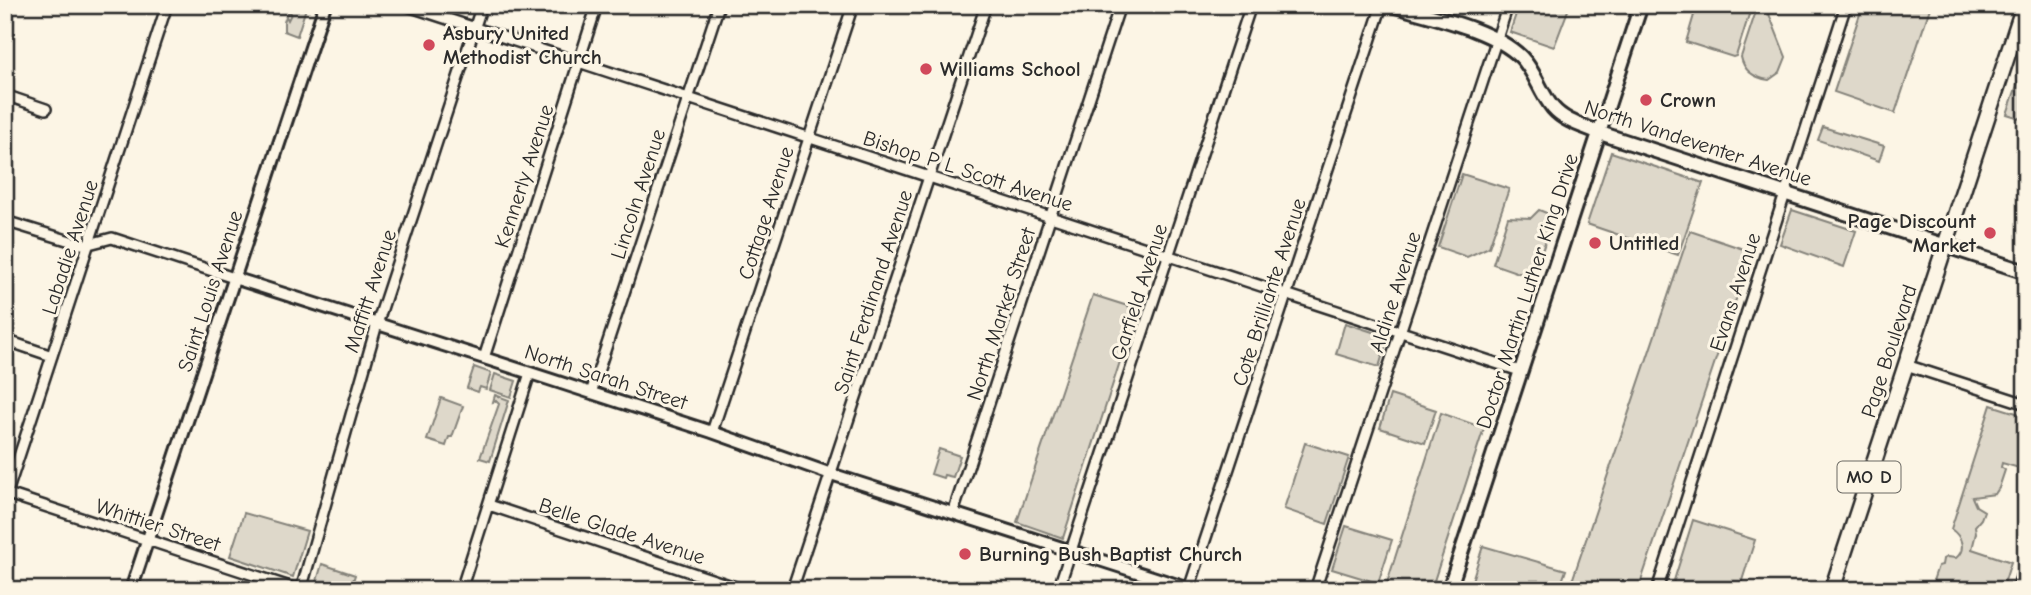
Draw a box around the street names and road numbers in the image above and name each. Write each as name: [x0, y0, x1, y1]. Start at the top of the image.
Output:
street label: North Vandeventer Avenue: [1581, 95, 1815, 191]
street label: Kennerly Avenue: [490, 101, 558, 251]
street label: Lincoln Avenue: [606, 126, 670, 262]
street label: Bishop P L Scott Avenue: [860, 126, 1076, 216]
street label: Cottage Avenue: [733, 143, 799, 283]
street label: Doctor Martin Luther King Drive: [1471, 150, 1583, 432]
street label: Labadie Avenue: [37, 177, 103, 317]
street label: Saint Ferdinand Avenue: [829, 187, 917, 397]
street label: Cote Brilliante Avenue: [1227, 195, 1311, 389]
street label: Saint Louis Avenue: [173, 207, 247, 375]
street label: Garfield Avenue: [1106, 221, 1172, 363]
street label: North Market Street: [962, 224, 1041, 403]
street label: Maffitt Avenue: [339, 226, 401, 356]
street label: Aldine Avenue: [1364, 228, 1426, 356]
street label: Evans Avenue: [1705, 230, 1765, 354]
street label: Page Boulevard: [1856, 281, 1922, 421]
street label: North Sarah Street: [522, 339, 691, 415]
road number: MO D: [1838, 462, 1900, 492]
street label: Belle Glade Avenue: [536, 493, 708, 569]
street label: Whittier Street: [93, 494, 224, 557]

